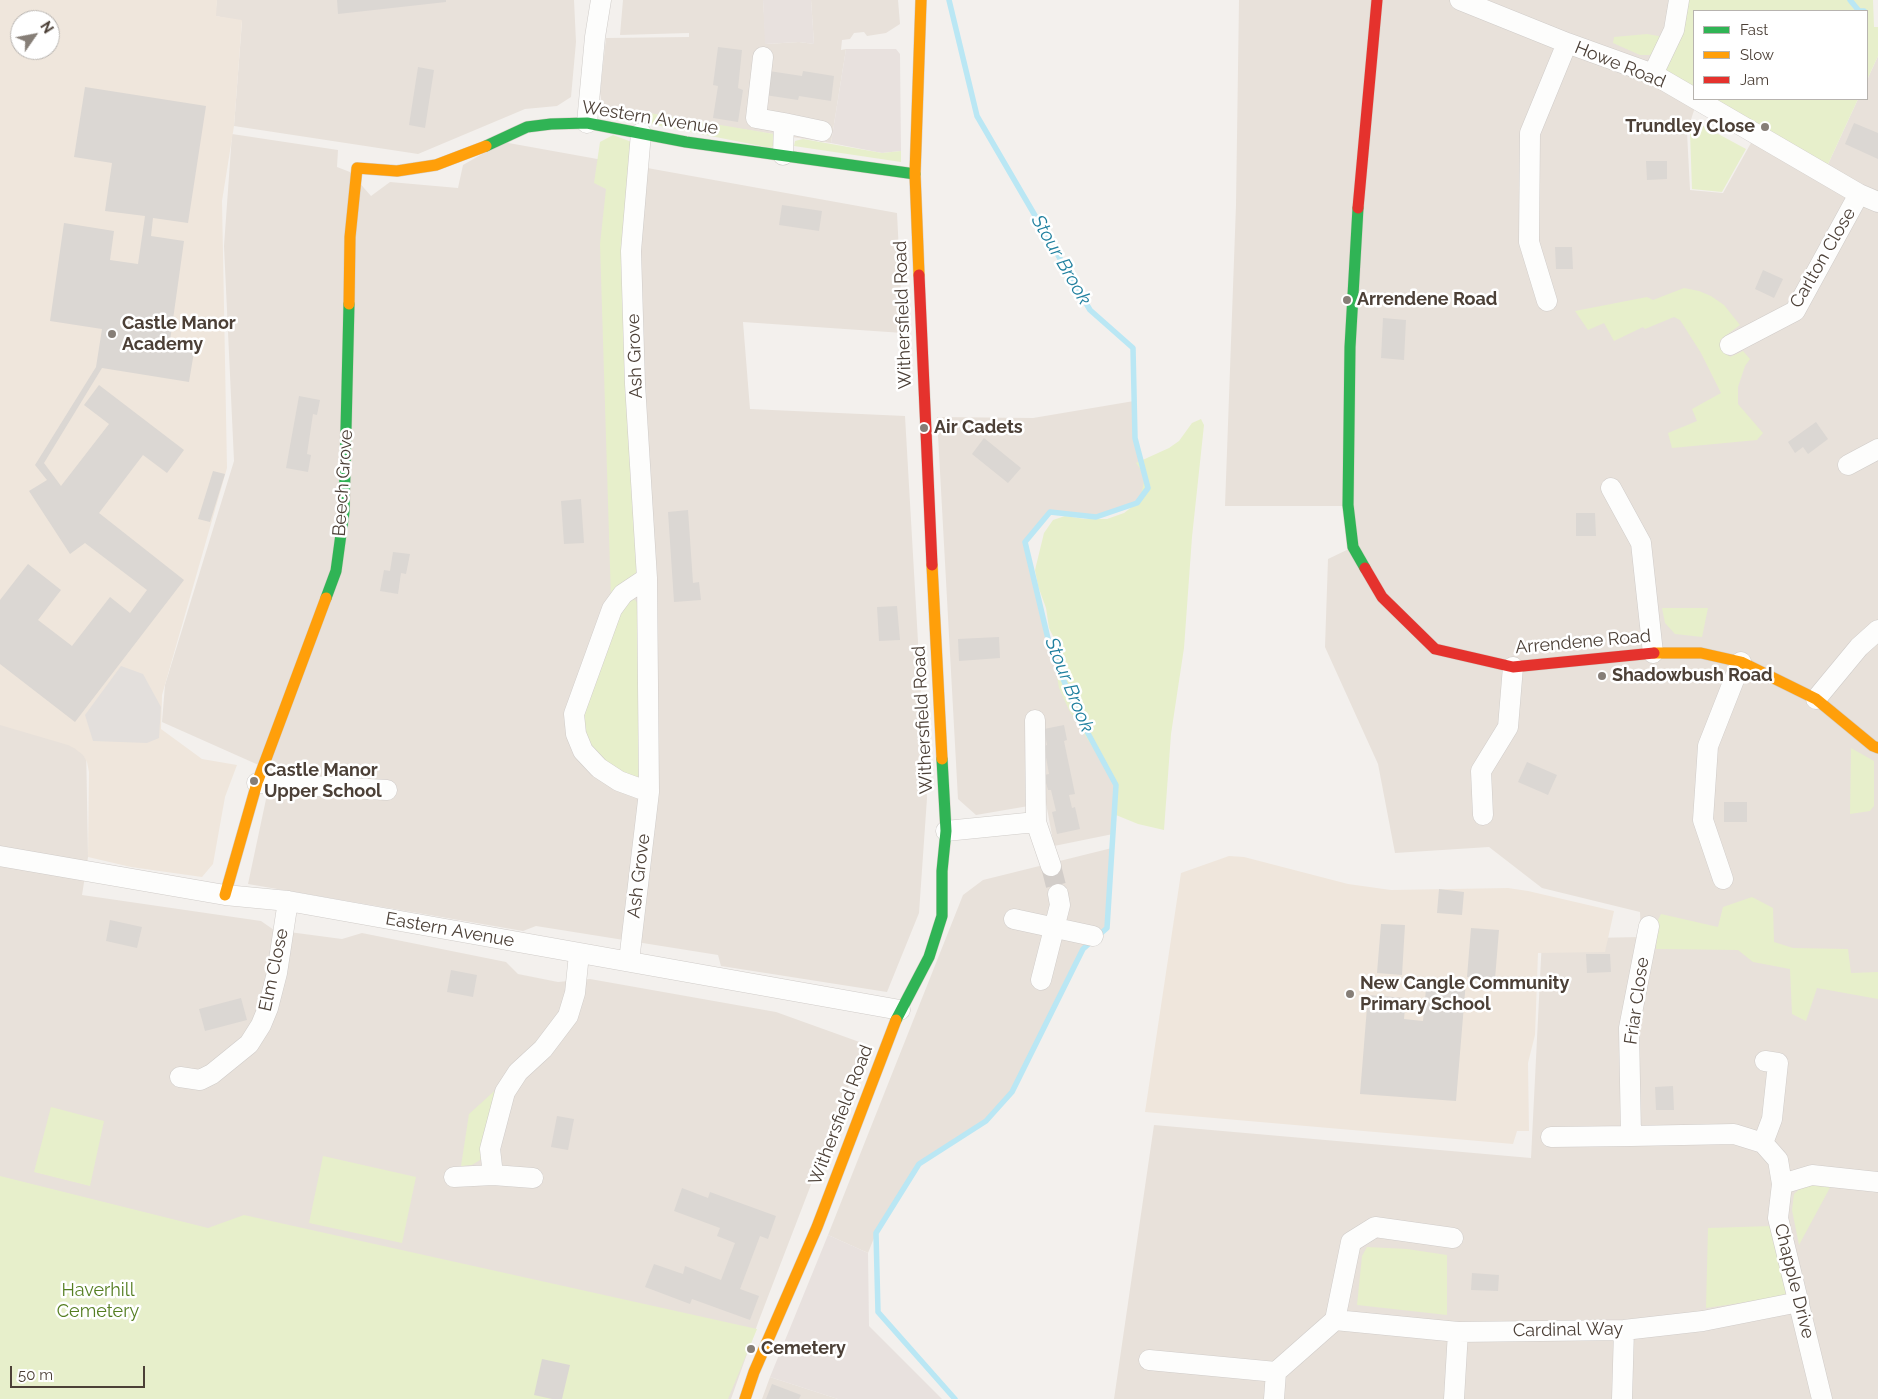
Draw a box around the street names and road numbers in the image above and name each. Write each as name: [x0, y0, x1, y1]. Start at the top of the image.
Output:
street label: Howe Road: [1571, 37, 1669, 93]
street label: Western Avenue: [580, 97, 720, 139]
street label: Carlton Close: [1786, 204, 1860, 312]
street label: Withersfield Road: [890, 240, 916, 390]
street label: Ash Grove: [623, 313, 647, 399]
street label: Beech Grove: [328, 429, 358, 537]
street label: Arrendene Road: [1514, 625, 1652, 659]
street label: Withersfield Road: [908, 645, 938, 795]
street label: Ash Grove: [623, 833, 655, 919]
street label: Eastern Avenue: [384, 908, 516, 952]
street label: Elm Close: [255, 927, 293, 1013]
street label: Friar Close: [1620, 956, 1654, 1046]
street label: Withersfield Road: [804, 1042, 878, 1188]
street label: Chapple Drive: [1769, 1221, 1819, 1341]
street label: Cardinal Way: [1513, 1318, 1623, 1342]

